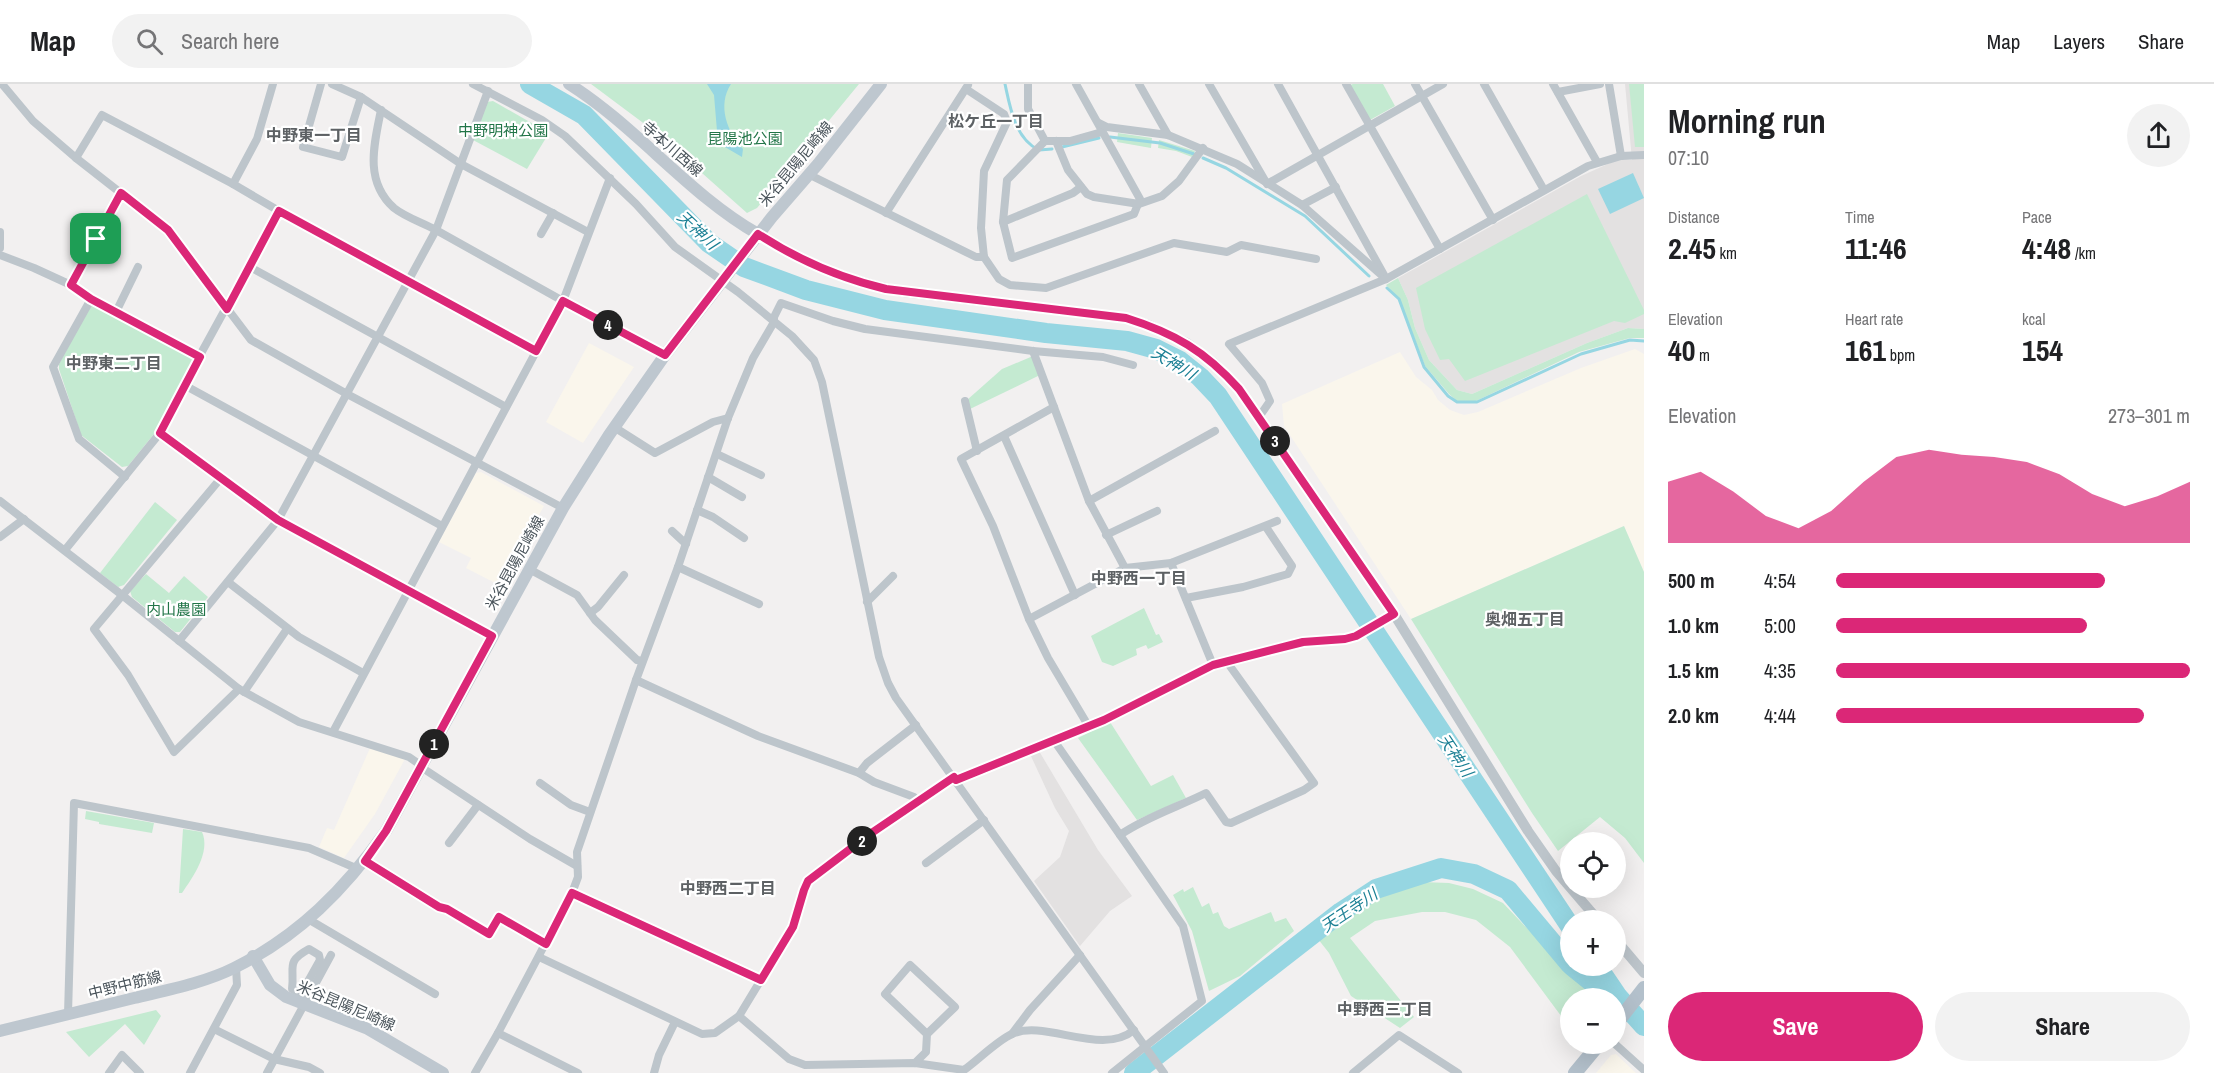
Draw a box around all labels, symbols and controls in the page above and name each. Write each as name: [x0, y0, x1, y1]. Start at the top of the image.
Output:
search box: [112, 14, 532, 68]
text: Map: [30, 22, 76, 60]
icon: search: [133, 25, 166, 58]
text: Search here: [181, 26, 279, 56]
text: Map: [1987, 27, 2020, 56]
text: Layers: [2053, 27, 2105, 56]
text: Share: [2138, 27, 2184, 56]
text: Morning run: [1668, 99, 1826, 143]
button: share: [2127, 104, 2190, 167]
district label: 松ケ丘一丁目: [948, 110, 1044, 132]
street label: 寺本川西線: [637, 116, 708, 181]
street label: 米谷昆陽尼崎線: [754, 117, 837, 211]
park label: 中野明神公園: [458, 120, 548, 141]
district label: 中野東一丁目: [266, 124, 362, 146]
park label: 昆陽池公園: [707, 128, 783, 149]
text: 07:10: [1668, 144, 1709, 171]
water label: 天神川: [673, 206, 725, 256]
text: Distance: [1668, 206, 1720, 228]
text: Time: [1845, 206, 1875, 228]
text: Pace: [2022, 206, 2052, 228]
pin: [70, 213, 121, 264]
icon: arrive: [79, 222, 112, 255]
text: 2.45: [1668, 228, 1716, 268]
text: 11:46: [1845, 228, 1907, 268]
text: 4:48: [2022, 228, 2071, 268]
text: km: [1716, 242, 1737, 264]
text: /km: [2071, 242, 2096, 264]
text: Elevation: [1668, 308, 1723, 330]
text: Heart rate: [1845, 308, 1903, 330]
text: kcal: [2022, 308, 2045, 330]
pin: 4: [593, 310, 623, 340]
text: 4: [604, 314, 612, 336]
text: 40: [1668, 330, 1695, 370]
text: 161: [1845, 330, 1886, 370]
text: 154: [2022, 330, 2063, 370]
water label: 天神川: [1148, 341, 1202, 386]
text: m: [1695, 344, 1710, 366]
text: bpm: [1886, 344, 1915, 366]
district label: 中野東二丁目: [66, 352, 162, 374]
text: Elevation: [1668, 402, 1736, 429]
text: 273–301 m: [2108, 402, 2190, 429]
pin: 3: [1260, 426, 1290, 456]
text: 3: [1271, 430, 1279, 452]
street label: 米谷昆陽尼崎線: [480, 512, 549, 614]
district label: 中野西一丁目: [1091, 567, 1187, 589]
text: 500 m: [1668, 567, 1715, 594]
text: 4:54: [1764, 567, 1796, 594]
park label: 内山農園: [146, 599, 206, 620]
district label: 奥畑五丁目: [1485, 608, 1565, 630]
text: 1.0 km: [1668, 612, 1719, 639]
text: 5:00: [1764, 612, 1796, 639]
text: 1.5 km: [1668, 657, 1719, 684]
text: 4:35: [1764, 657, 1796, 684]
text: 2.0 km: [1668, 702, 1719, 729]
text: 4:44: [1764, 702, 1796, 729]
pin: 1: [419, 729, 449, 759]
water label: 天神川: [1433, 729, 1480, 783]
text: 1: [430, 733, 438, 755]
pin: 2: [847, 826, 877, 856]
text: 2: [858, 830, 866, 852]
map controls: [1560, 832, 1626, 1054]
button: locate: [1560, 832, 1626, 898]
district label: 中野西二丁目: [680, 877, 776, 899]
water label: 天王寺川: [1316, 882, 1383, 937]
button: +: [1560, 910, 1626, 976]
street label: 中野中筋線: [86, 965, 164, 1004]
street label: 米谷昆陽尼崎線: [294, 975, 399, 1036]
button: −: [1560, 988, 1626, 1054]
button: Save: [1668, 992, 1923, 1061]
button: Share: [1935, 992, 2190, 1061]
district label: 中野西三丁目: [1337, 998, 1433, 1020]

